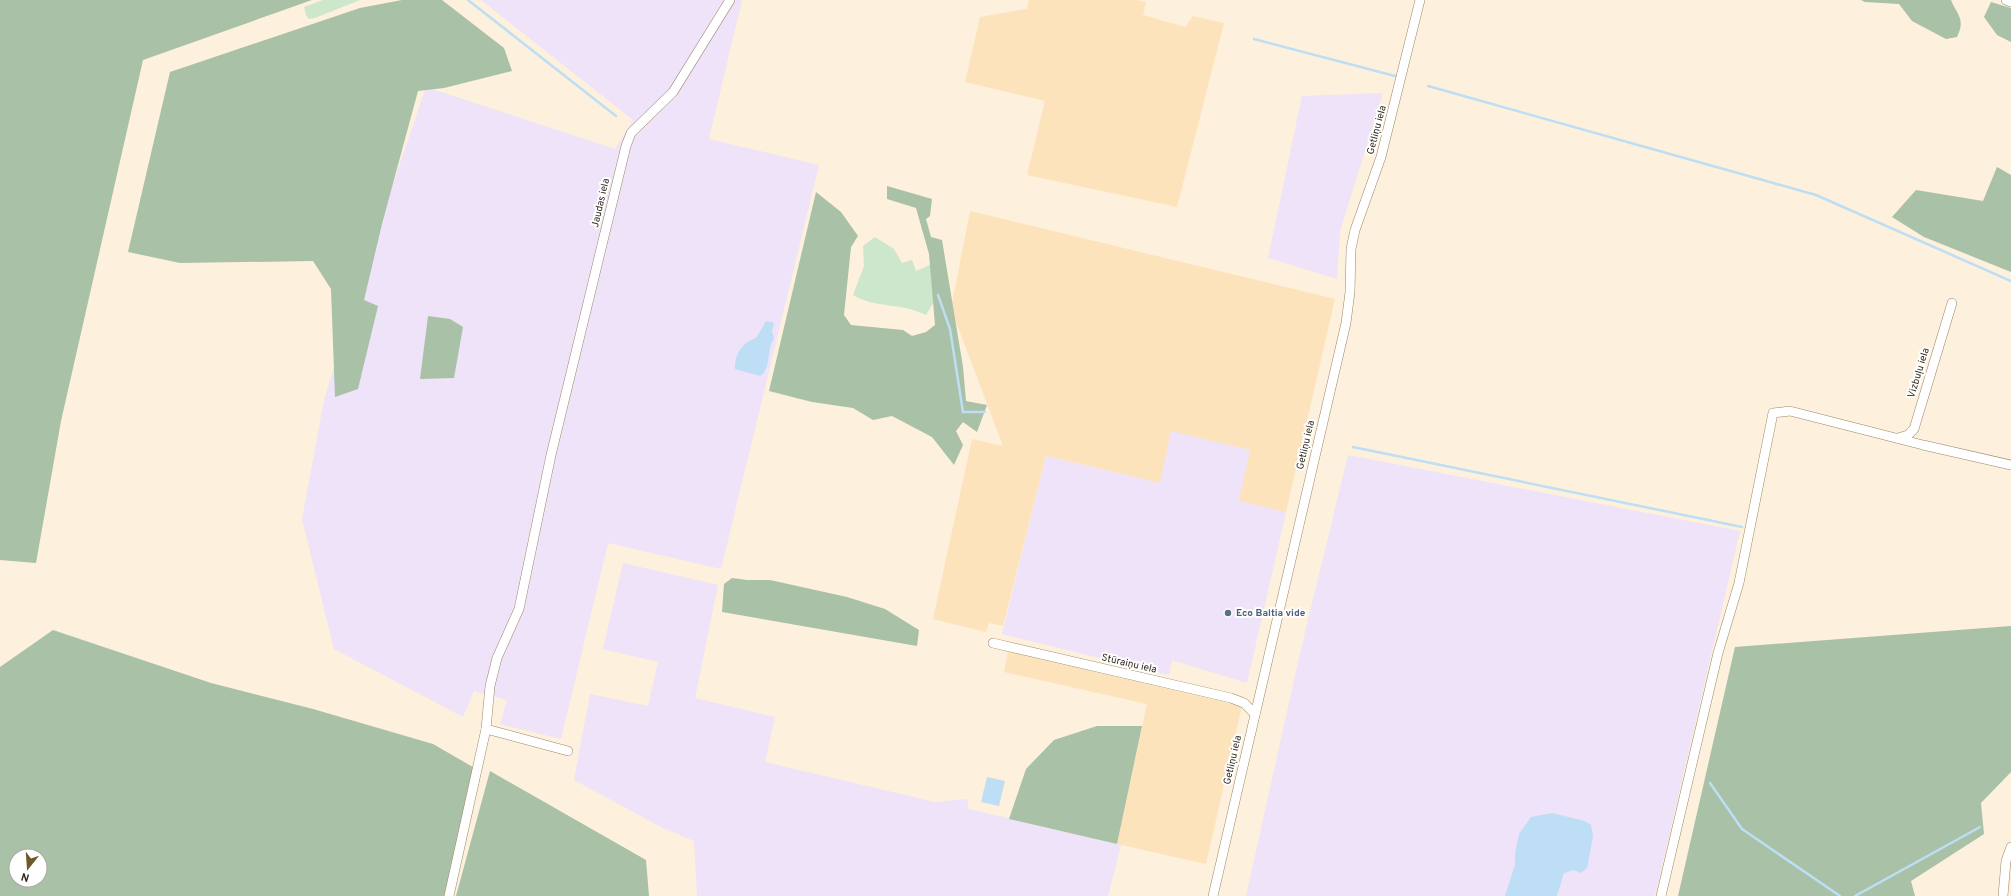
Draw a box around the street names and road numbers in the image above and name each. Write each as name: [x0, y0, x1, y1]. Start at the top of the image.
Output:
street label: Getliņu iela: [1364, 104, 1390, 156]
street label: Jaudas iela: [589, 177, 613, 229]
street label: Vizbuļu iela: [1905, 346, 1933, 400]
street label: Getliņu iela: [1294, 419, 1318, 471]
street label: Stūraiņu iela: [1100, 651, 1158, 677]
street label: Getliņu iela: [1221, 734, 1245, 786]

